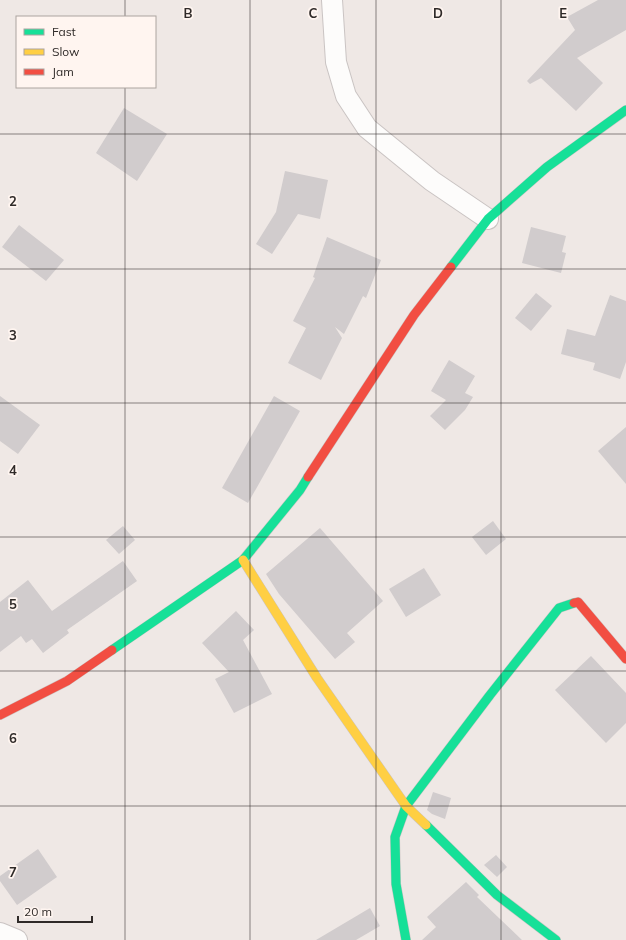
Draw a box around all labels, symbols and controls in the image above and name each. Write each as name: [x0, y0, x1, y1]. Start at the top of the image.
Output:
text: B: [184, 5, 193, 21]
text: C: [309, 5, 318, 21]
text: D: [433, 5, 443, 21]
text: E: [559, 5, 567, 21]
legend: [16, 16, 156, 88]
text: Fast: [52, 24, 76, 39]
text: Slow: [52, 44, 80, 59]
text: Jam: [52, 64, 74, 79]
text: 2: [9, 193, 17, 209]
text: 3: [9, 327, 17, 343]
text: 4: [9, 462, 17, 478]
text: 5: [9, 596, 17, 612]
text: 6: [9, 730, 17, 746]
text: 7: [9, 864, 17, 880]
scale bar: [18, 898, 92, 924]
text: 20 m: [24, 904, 52, 919]

